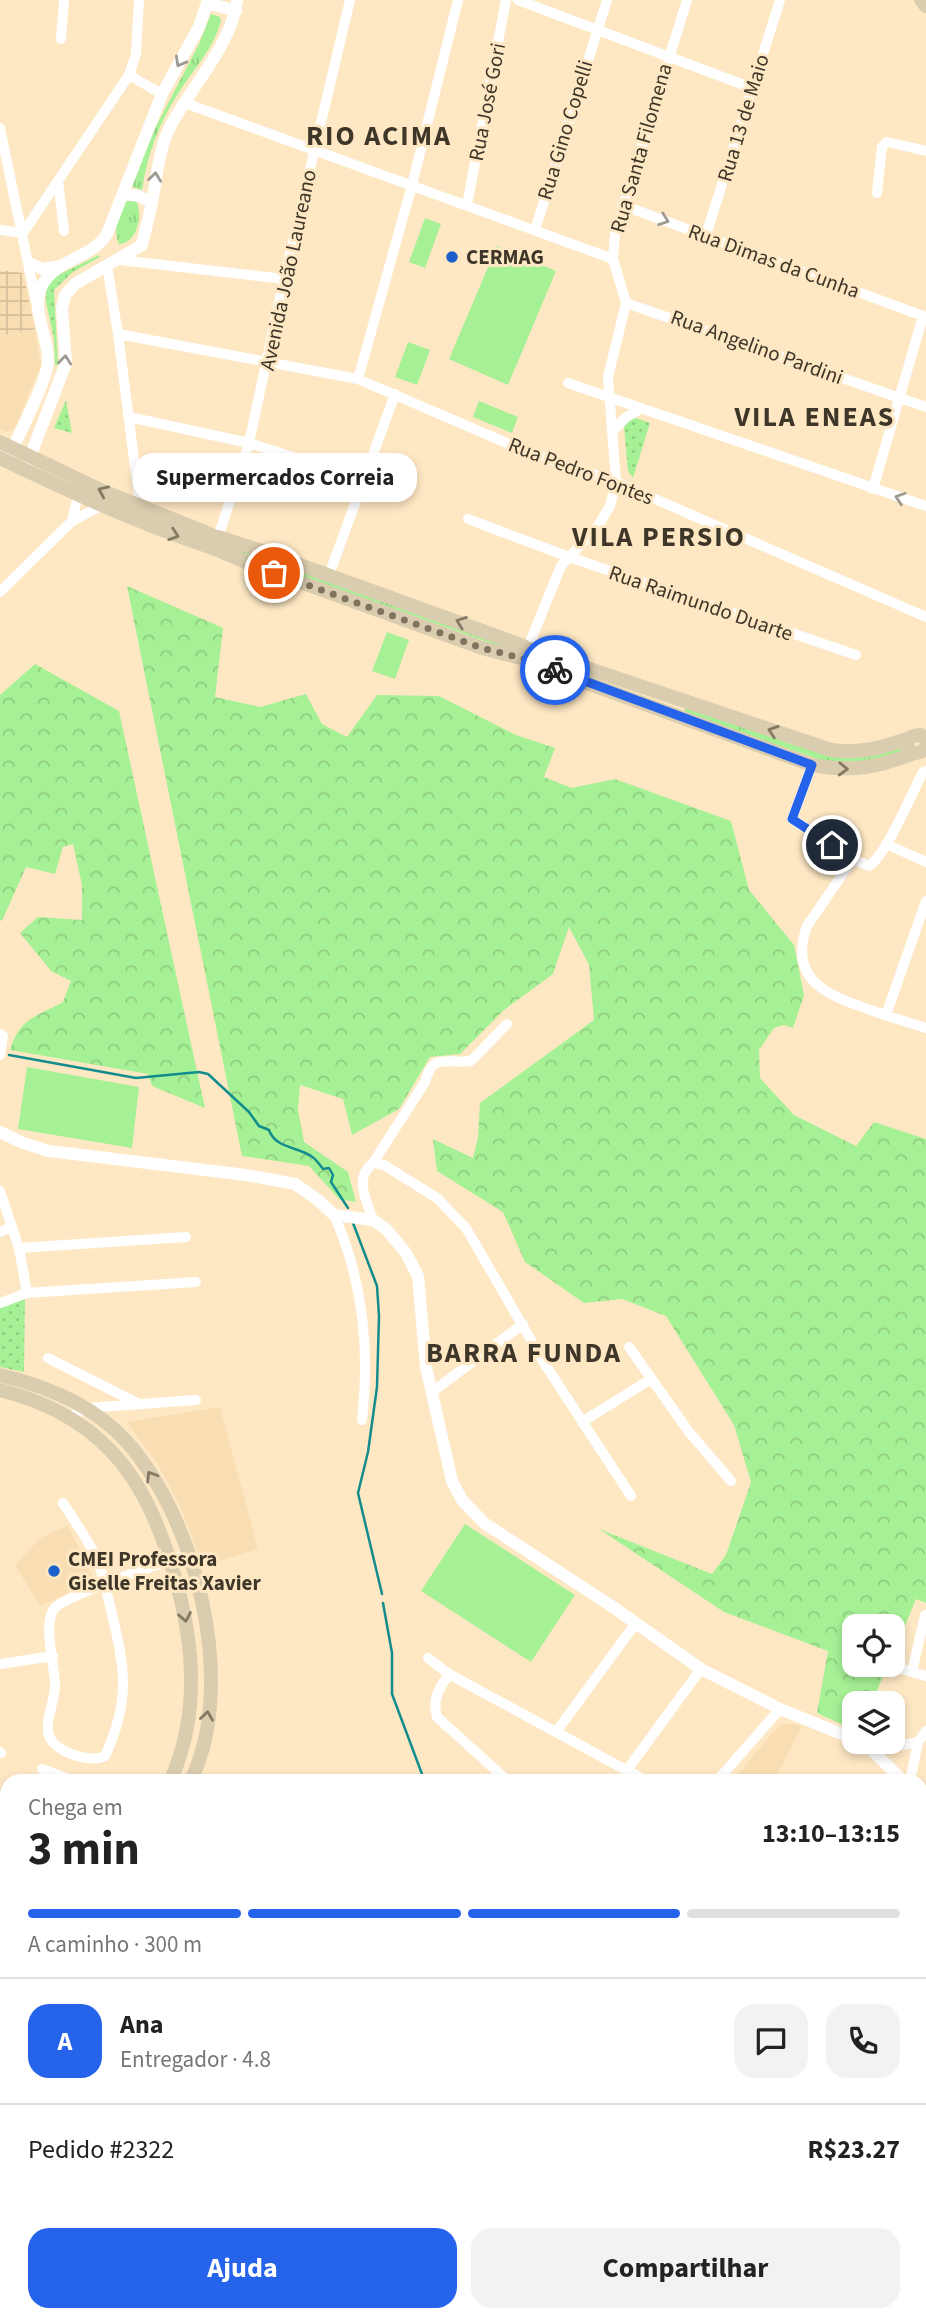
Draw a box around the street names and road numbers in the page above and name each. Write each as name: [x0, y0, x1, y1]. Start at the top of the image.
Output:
street label: Rua José Gori: [461, 40, 513, 164]
street label: Rua 13 de Maio: [709, 51, 777, 185]
street label: Rua Gino Copelli: [530, 56, 600, 204]
street label: Rua Santa Filomena: [602, 60, 680, 236]
street label: Avenida João Laureano: [252, 167, 324, 373]
street label: Rua Dimas da Cunha: [684, 216, 864, 306]
street label: Rua Angelino Pardini: [667, 302, 847, 392]
street label: Rua Pedro Fontes: [504, 430, 658, 513]
street label: Rua Raimundo Duarte: [605, 557, 797, 649]

